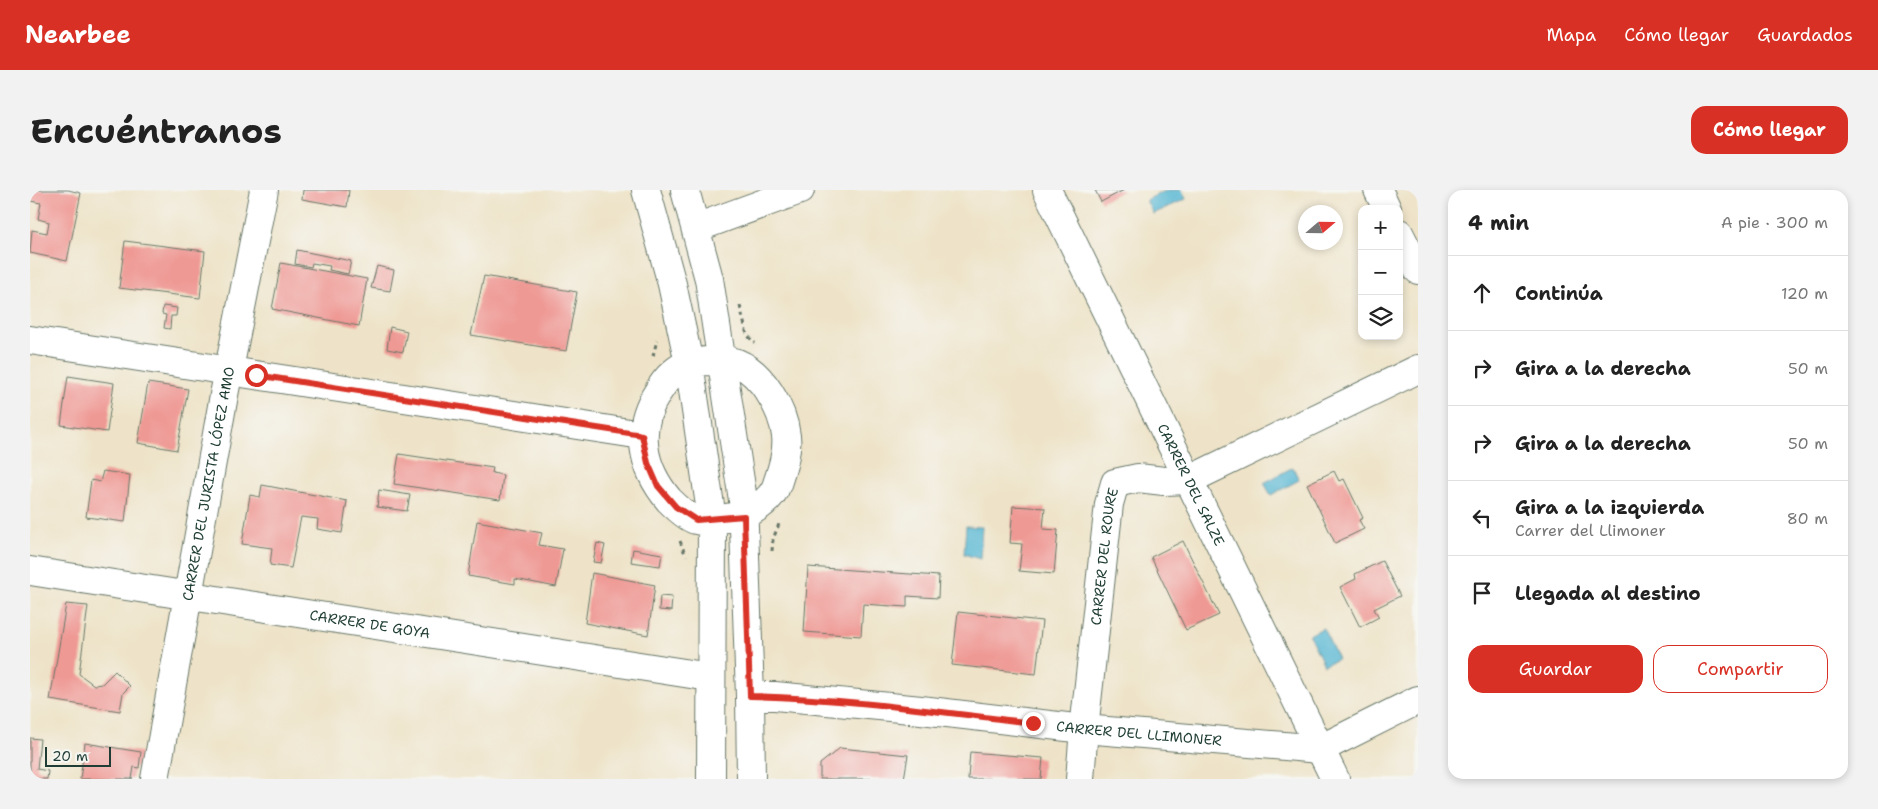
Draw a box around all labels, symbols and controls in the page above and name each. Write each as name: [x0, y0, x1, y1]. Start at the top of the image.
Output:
text: Nearbee: [25, 19, 131, 51]
text: Mapa: [1546, 23, 1596, 47]
text: Cómo llegar: [1624, 23, 1729, 47]
text: Guardados: [1757, 23, 1853, 47]
button: Cómo llegar: [1691, 106, 1848, 154]
text: Encuéntranos: [30, 107, 282, 154]
north arrow: [1298, 205, 1343, 250]
map controls: [1358, 205, 1403, 340]
button: +: [1358, 205, 1403, 250]
text: 4 min: [1468, 209, 1529, 237]
text: A pie · 300 m: [1721, 212, 1828, 233]
button: −: [1358, 250, 1403, 295]
icon: ahead: [1468, 279, 1496, 307]
text: Continúa: [1515, 281, 1603, 306]
text: 120 m: [1781, 283, 1828, 304]
button: layers: [1358, 295, 1403, 340]
icon: right: [1468, 354, 1496, 382]
text: Gira a la derecha: [1515, 356, 1691, 381]
text: 50 m: [1788, 358, 1828, 379]
route start: [245, 364, 268, 387]
street label: CARRER DEL JURISTA LÓPEZ AMO: [178, 365, 238, 602]
street label: CARRER DEL SALZE: [1154, 421, 1229, 549]
icon: right: [1468, 429, 1496, 457]
text: Gira a la derecha: [1515, 431, 1691, 456]
text: 50 m: [1788, 433, 1828, 454]
street label: CARRER DEL ROURE: [1087, 485, 1122, 626]
text: Gira a la izquierda: [1515, 495, 1704, 520]
icon: left: [1468, 504, 1496, 532]
text: 80 m: [1787, 508, 1828, 529]
text: Carrer del Llimoner: [1515, 520, 1666, 541]
icon: arrive: [1468, 579, 1496, 607]
text: Llegada al destino: [1515, 581, 1701, 606]
street label: CARRER DE GOYA: [308, 606, 432, 642]
button: Guardar: [1468, 645, 1643, 693]
button: Compartir: [1653, 645, 1828, 693]
route end: [1022, 712, 1045, 735]
street label: CARRER DEL LLIMONER: [1055, 717, 1223, 750]
scale bar: [45, 744, 111, 767]
text: 20 m: [52, 747, 88, 765]

